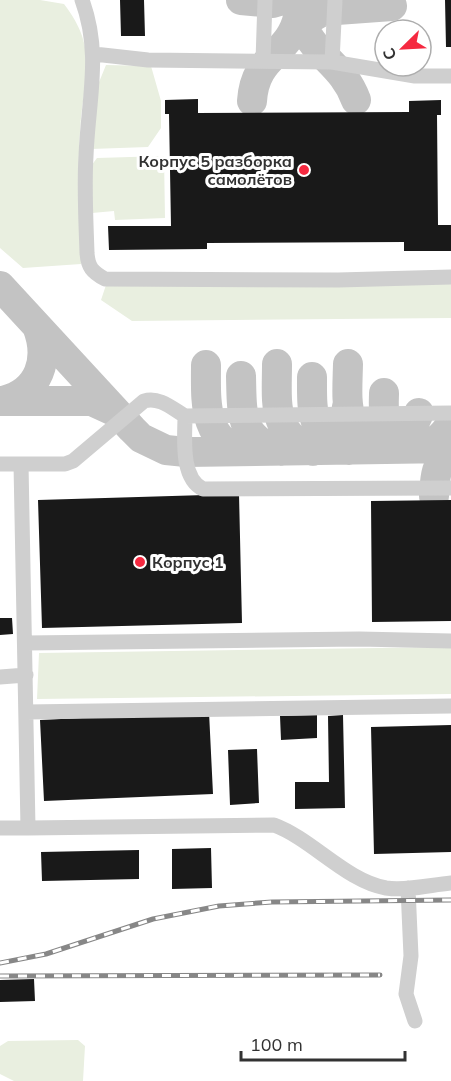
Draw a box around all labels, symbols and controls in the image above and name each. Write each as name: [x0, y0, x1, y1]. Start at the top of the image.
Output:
north arrow: [373, 18, 433, 78]
text: С: [378, 45, 401, 63]
place label: Корпус 5 разборка самолётов: [138, 151, 292, 189]
marker: Корпус 5 разборка самолётов: [297, 163, 311, 177]
place label: Корпус 1: [152, 552, 224, 572]
marker: Корпус 1: [133, 555, 147, 569]
scale bar: [241, 1024, 404, 1062]
text: 100 m: [250, 1033, 303, 1056]

